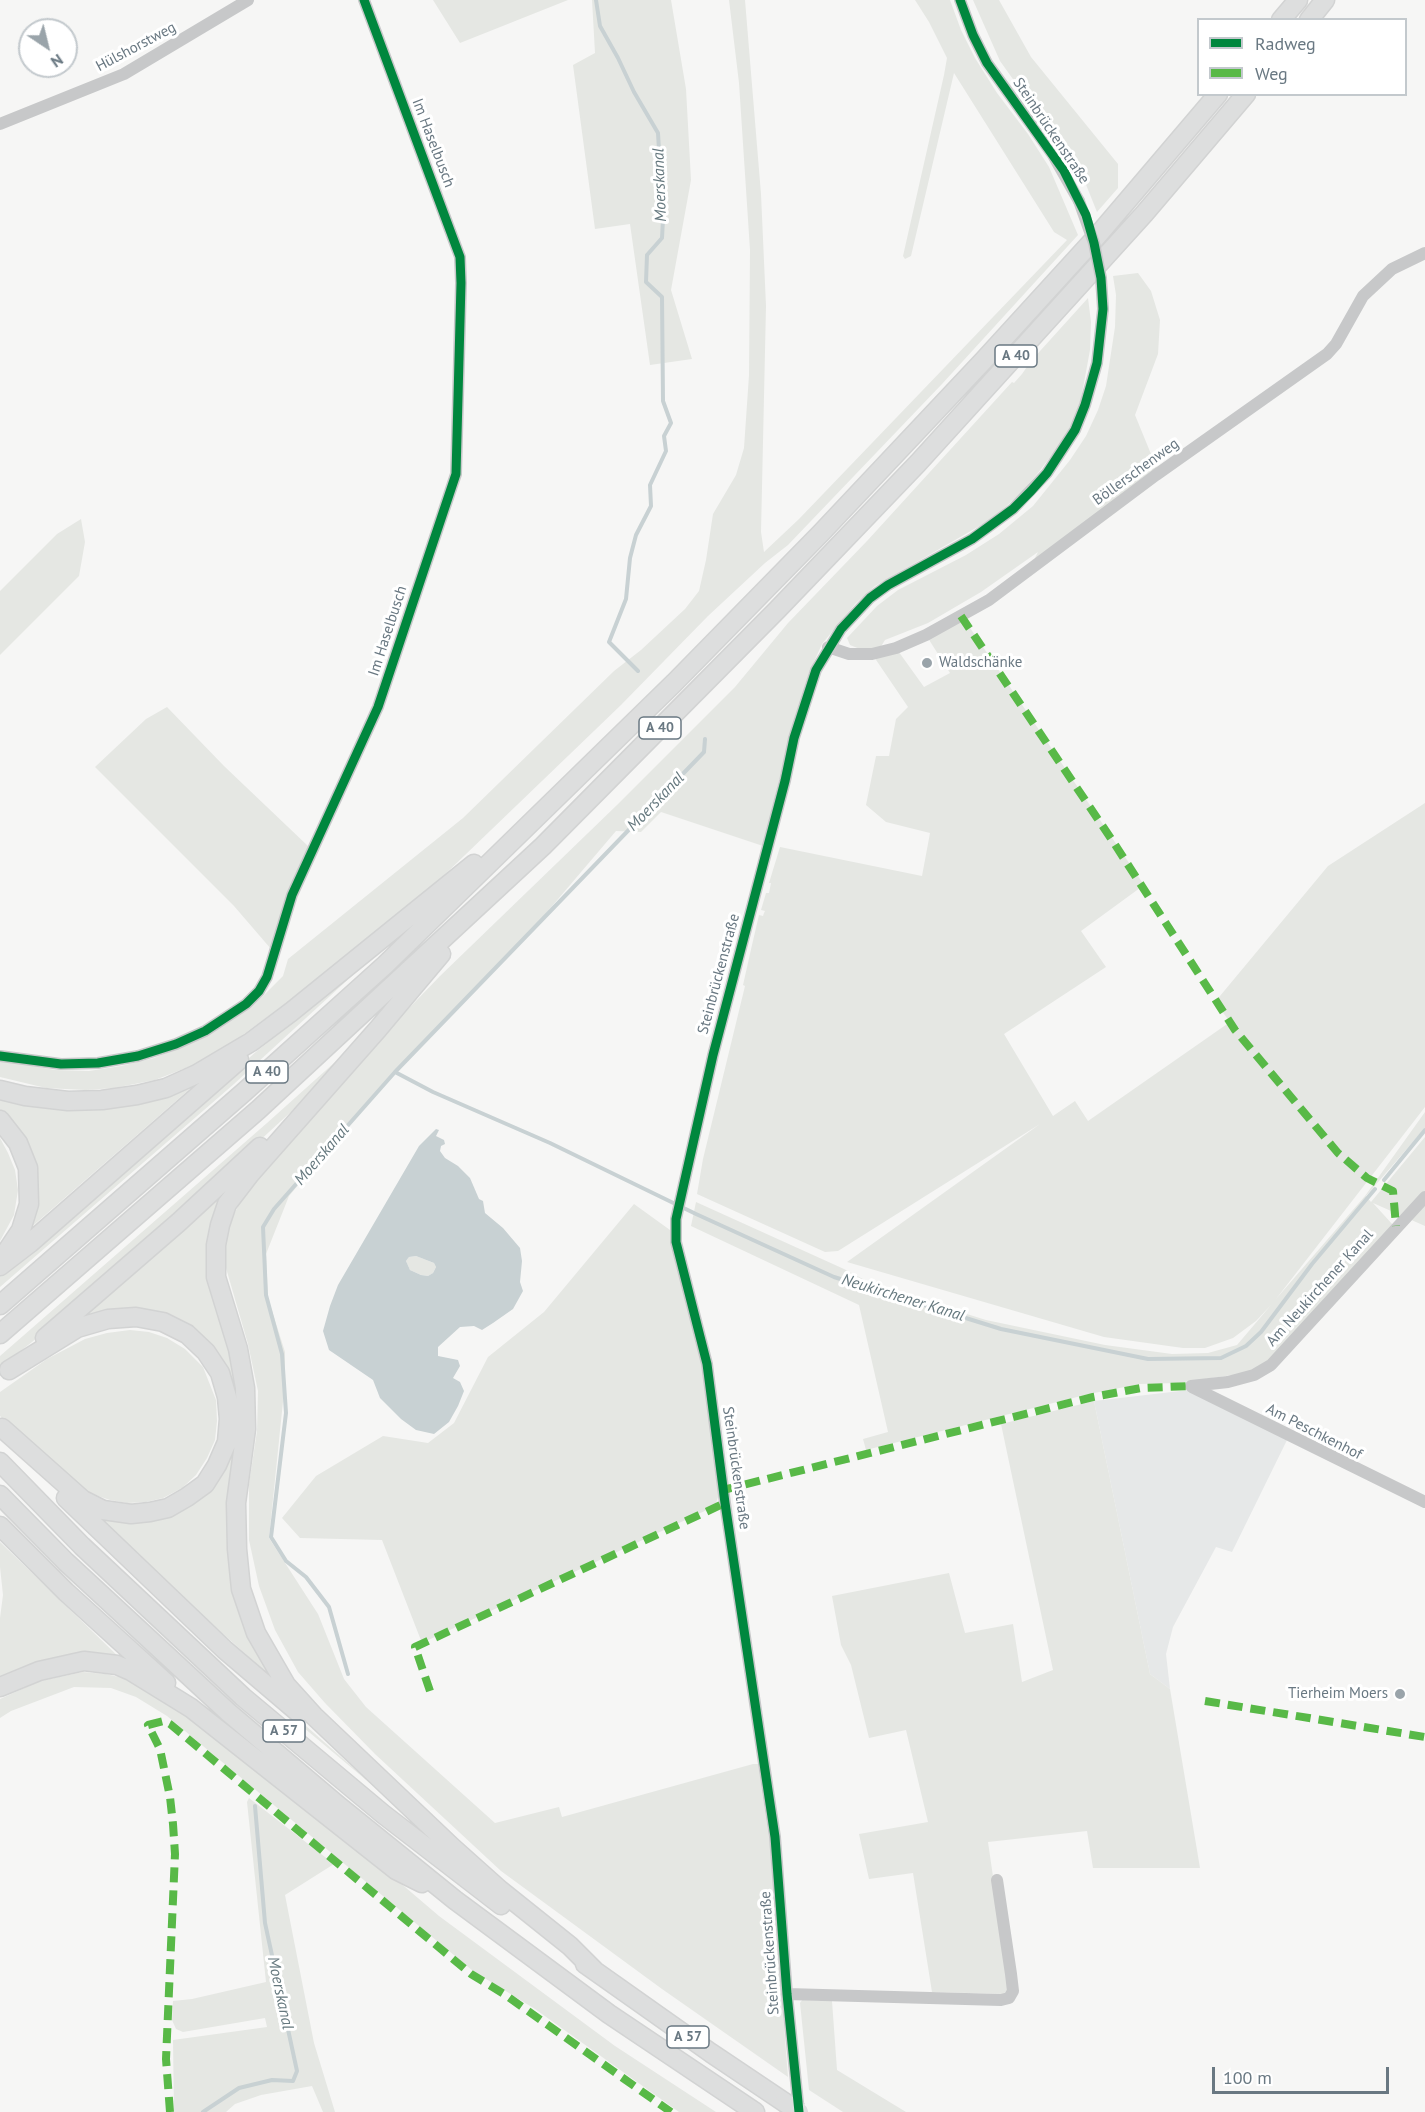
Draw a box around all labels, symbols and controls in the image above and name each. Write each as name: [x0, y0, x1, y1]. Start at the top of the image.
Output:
north arrow: [18, 18, 78, 78]
street label: Hülshorstweg: [93, 18, 179, 76]
legend: [1197, 18, 1407, 96]
text: Radweg: [1255, 32, 1316, 55]
text: N: [47, 50, 67, 72]
text: Weg: [1255, 62, 1288, 85]
street label: Steinbrückenstraße: [1009, 75, 1093, 187]
street label: Im Haselbusch: [408, 96, 458, 190]
water label: Moerskanal: [649, 148, 671, 222]
road number: A 40: [995, 345, 1037, 367]
street label: Böllerschenweg: [1090, 435, 1182, 509]
street label: Im Haselbusch: [365, 584, 411, 678]
place label: Waldschänke: [939, 654, 1022, 672]
marker: Waldschänke: [920, 656, 934, 670]
road number: A 40: [639, 717, 681, 739]
water label: Moerskanal: [623, 769, 689, 835]
street label: Steinbrückenstraße: [694, 912, 744, 1036]
road number: A 40: [246, 1061, 288, 1083]
water label: Moerskanal: [290, 1121, 354, 1189]
street label: Am Neukirchener Kanal: [1263, 1226, 1377, 1350]
water label: Neukirchener Kanal: [839, 1270, 967, 1326]
street label: Am Peschkenhof: [1263, 1400, 1365, 1464]
street label: Steinbrückenstraße: [718, 1405, 754, 1531]
place label: Tierheim Moers: [1288, 1685, 1388, 1703]
marker: Tierheim Moers: [1393, 1687, 1407, 1701]
road number: A 57: [263, 1720, 305, 1742]
street label: Steinbrückenstraße: [757, 1890, 783, 2016]
water label: Moerskanal: [263, 1955, 297, 2031]
road number: A 57: [667, 2026, 709, 2048]
scale bar: [1215, 2055, 1392, 2093]
text: 100 m: [1223, 2066, 1272, 2089]

